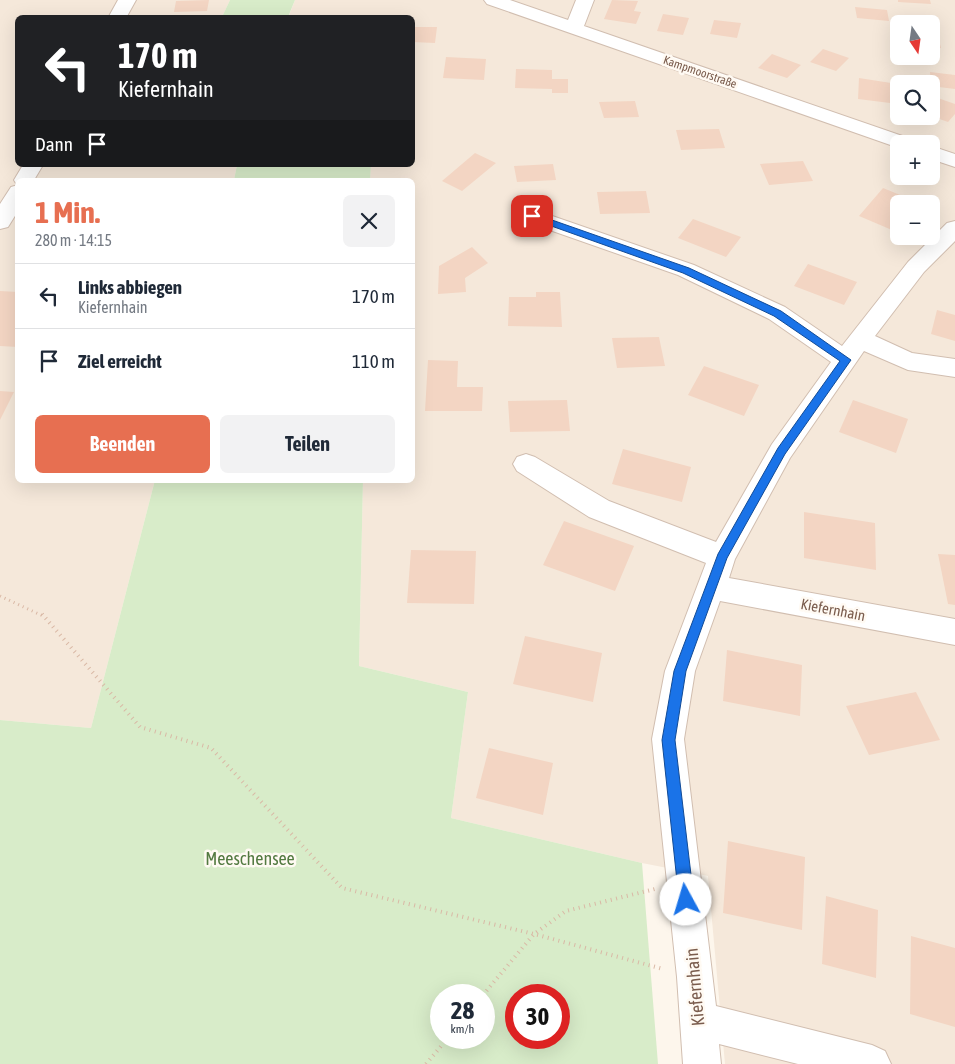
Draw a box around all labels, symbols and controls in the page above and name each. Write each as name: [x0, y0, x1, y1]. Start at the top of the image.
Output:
north arrow: [890, 15, 940, 65]
map controls: [890, 15, 940, 245]
icon: left: [35, 35, 100, 100]
text: 170 m: [118, 35, 197, 75]
street label: Kampmoorstraße: [661, 53, 739, 91]
button: search: [890, 75, 940, 125]
text: Kiefernhain: [118, 76, 214, 102]
icon: arrive: [83, 130, 111, 158]
text: Dann: [35, 133, 73, 155]
button: +: [890, 135, 940, 185]
text: 1 Min.: [35, 195, 100, 229]
button: close: [343, 195, 395, 247]
pin: [511, 195, 553, 237]
button: −: [890, 195, 940, 245]
icon: arrive: [518, 202, 546, 230]
text: 280 m · 14:15: [35, 231, 112, 249]
text: Links abbiegen: [78, 276, 182, 298]
icon: left: [35, 282, 63, 310]
text: 170 m: [352, 285, 395, 307]
text: Kiefernhain: [78, 298, 148, 316]
icon: arrive: [35, 347, 63, 375]
text: Ziel erreicht: [78, 350, 162, 372]
text: 110 m: [352, 350, 395, 372]
button: Beenden: [35, 415, 210, 473]
button: Teilen: [220, 415, 395, 473]
street label: Kiefernhain: [799, 595, 867, 624]
park label: Meeschensee: [205, 848, 295, 869]
position arrow: [659, 873, 711, 925]
street label: Kiefernhain: [681, 947, 708, 1027]
speed limit sign: 30: [505, 984, 570, 1049]
text: 28: [451, 996, 474, 1024]
text: km/h: [451, 1022, 474, 1036]

